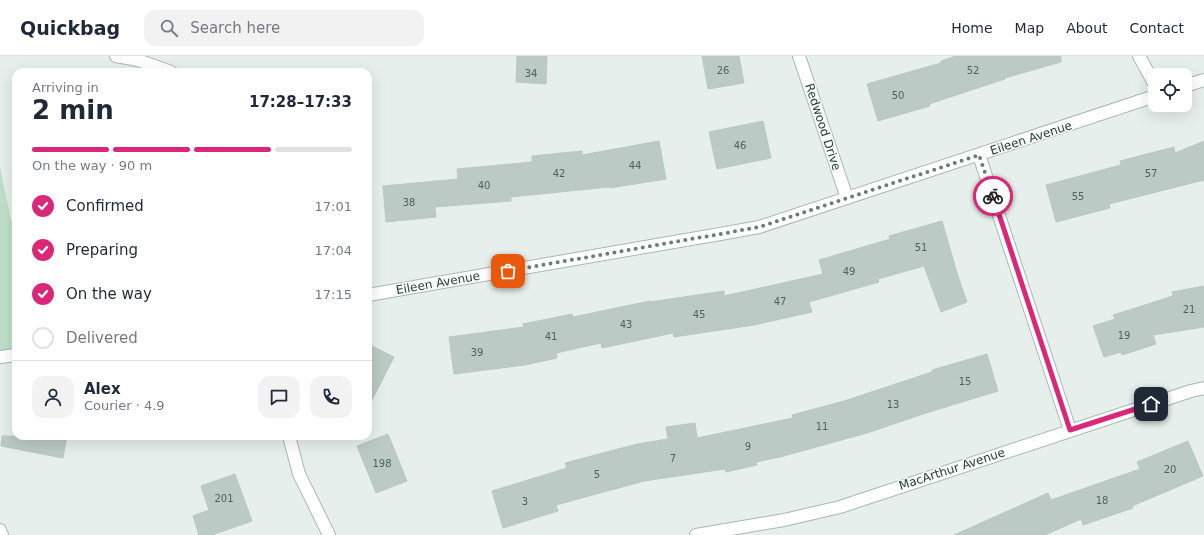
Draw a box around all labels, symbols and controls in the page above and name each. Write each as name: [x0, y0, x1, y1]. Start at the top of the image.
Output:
search box: [144, 10, 424, 46]
text: Quickbag: [20, 17, 120, 39]
icon: search: [158, 17, 180, 39]
text: Search here: [190, 19, 280, 37]
text: Home: [951, 20, 993, 36]
text: Map: [1015, 20, 1044, 36]
text: About: [1066, 20, 1108, 36]
text: Contact: [1130, 20, 1184, 36]
house number: 26: [717, 65, 729, 76]
house number: 52: [967, 65, 979, 76]
house number: 34: [525, 68, 537, 79]
map controls: [1148, 68, 1192, 112]
button: locate: [1148, 68, 1192, 112]
text: Arriving in: [32, 80, 99, 95]
street label: Redwood Drive: [802, 82, 844, 172]
house number: 50: [892, 90, 904, 101]
text: 17:28–17:33: [249, 93, 352, 111]
text: 2 min: [32, 95, 114, 125]
street label: Eileen Avenue: [988, 118, 1074, 158]
house number: 46: [734, 140, 746, 151]
text: On the way · 90 m: [32, 158, 152, 173]
house number: 44: [629, 160, 641, 171]
house number: 42: [553, 168, 565, 179]
house number: 57: [1145, 168, 1157, 179]
courier: [973, 176, 1013, 216]
house number: 40: [478, 180, 490, 191]
icon: bike: [982, 185, 1004, 207]
house number: 55: [1072, 191, 1084, 202]
icon: check: [32, 195, 54, 217]
text: Confirmed: [66, 197, 144, 215]
house number: 38: [403, 197, 415, 208]
text: 17:01: [315, 199, 352, 214]
icon: check: [32, 239, 54, 261]
text: Preparing: [66, 241, 138, 259]
house number: 51: [915, 242, 927, 253]
text: 17:04: [315, 243, 352, 258]
pin: [491, 254, 525, 288]
icon: bag: [497, 260, 519, 282]
house number: 49: [843, 266, 855, 277]
street label: Eileen Avenue: [395, 269, 481, 297]
icon: check: [32, 283, 54, 305]
text: On the way: [66, 285, 152, 303]
text: 17:15: [315, 287, 352, 302]
house number: 47: [774, 296, 786, 307]
house number: 21: [1183, 304, 1195, 315]
house number: 45: [693, 309, 705, 320]
house number: 43: [620, 319, 632, 330]
text: Delivered: [66, 329, 138, 347]
house number: 19: [1118, 330, 1130, 341]
house number: 41: [545, 331, 557, 342]
house number: 39: [471, 347, 483, 358]
button: person: [32, 376, 74, 418]
button: chat: [258, 376, 300, 418]
button: phone: [310, 376, 352, 418]
house number: 15: [959, 376, 971, 387]
text: Alex: [84, 380, 121, 398]
pin: [1134, 387, 1168, 421]
icon: home: [1140, 393, 1162, 415]
text: Courier · 4.9: [84, 398, 165, 413]
house number: 13: [887, 399, 899, 410]
house number: 11: [816, 421, 828, 432]
house number: 9: [745, 441, 751, 452]
street label: MacArthur Avenue: [897, 445, 1007, 493]
house number: 7: [670, 453, 676, 464]
house number: 198: [372, 458, 392, 469]
house number: 20: [1164, 464, 1176, 475]
house number: 5: [594, 469, 600, 480]
house number: 201: [214, 493, 234, 504]
house number: 18: [1096, 495, 1108, 506]
house number: 3: [522, 496, 528, 507]

